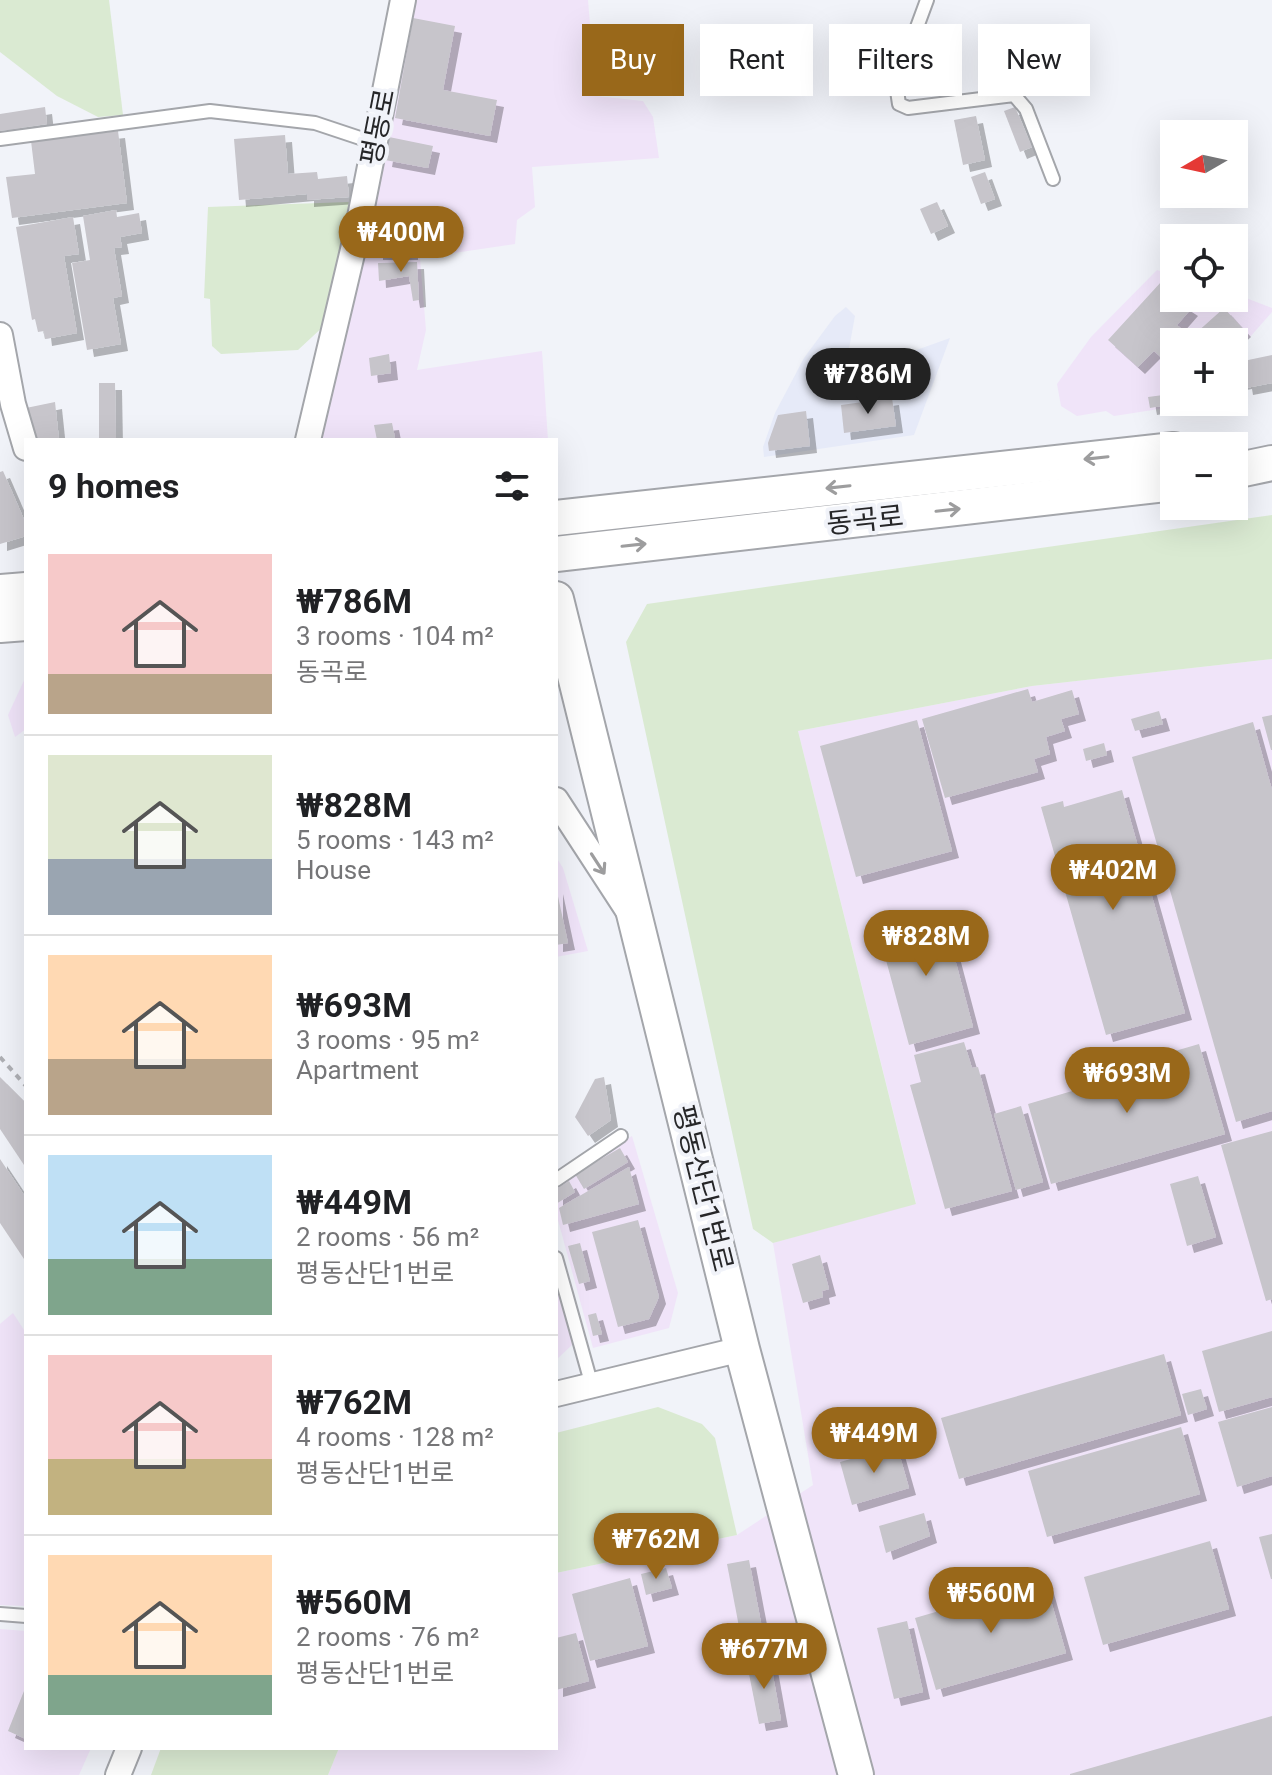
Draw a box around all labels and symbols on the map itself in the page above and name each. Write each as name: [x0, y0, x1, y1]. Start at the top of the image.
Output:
street label: 평동로: [354, 86, 402, 168]
north arrow: [1160, 120, 1248, 208]
pin: ₩400M: [345, 206, 457, 274]
pin: ₩786M: [812, 348, 924, 416]
one-way arrow: [1084, 451, 1110, 466]
one-way arrow: [826, 480, 851, 495]
street label: 동곡로: [825, 500, 905, 540]
one-way arrow: [934, 503, 960, 518]
one-way arrow: [620, 538, 646, 553]
pin: ₩402M: [1057, 844, 1169, 912]
one-way arrow: [590, 852, 606, 875]
pin: ₩828M: [870, 910, 982, 978]
pin: ₩693M: [1071, 1047, 1183, 1115]
street label: 평동산단1번로: [666, 1101, 740, 1275]
pin: ₩449M: [818, 1407, 930, 1475]
pin: ₩762M: [600, 1513, 712, 1581]
pin: ₩560M: [935, 1567, 1047, 1635]
pin: ₩677M: [708, 1623, 820, 1691]

